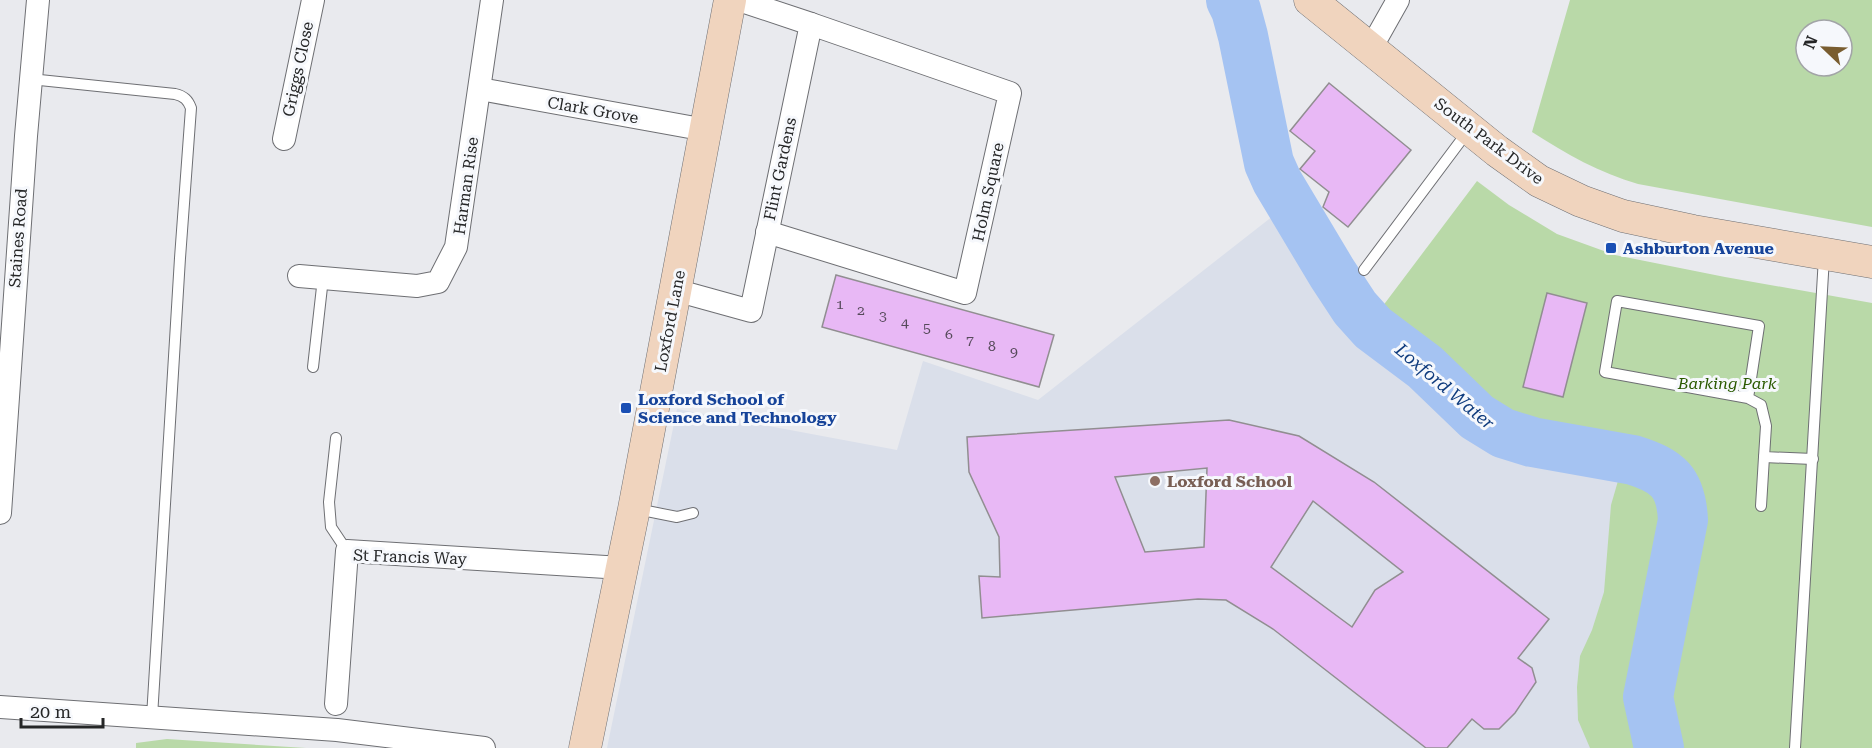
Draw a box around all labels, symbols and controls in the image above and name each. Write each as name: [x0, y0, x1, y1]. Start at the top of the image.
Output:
north arrow: [1794, 18, 1854, 78]
street label: Griggs Close: [279, 20, 317, 118]
text: N: [1799, 33, 1822, 52]
street label: Clark Grove: [546, 93, 640, 127]
street label: South Park Drive: [1431, 94, 1547, 188]
street label: Flint Gardens: [760, 115, 800, 222]
street label: Harman Rise: [450, 136, 482, 236]
street label: Holm Square: [968, 141, 1008, 243]
street label: Staines Road: [5, 188, 31, 288]
place label: Ashburton Avenue: [1623, 239, 1774, 258]
marker: Ashburton Avenue: [1604, 241, 1618, 255]
street label: Loxford Lane: [651, 268, 689, 374]
house number: 1: [836, 296, 844, 312]
house number: 2: [857, 302, 865, 318]
house number: 3: [879, 308, 887, 324]
house number: 4: [901, 314, 909, 330]
house number: 5: [923, 320, 931, 336]
house number: 6: [945, 326, 953, 342]
house number: 7: [966, 332, 974, 348]
house number: 8: [988, 338, 996, 354]
water label: Loxford Water: [1391, 338, 1499, 434]
house number: 9: [1010, 344, 1018, 360]
park label: Barking Park: [1677, 374, 1777, 393]
place label: Loxford School of Science and Technology: [638, 390, 837, 427]
marker: Loxford School of Science and Technology: [619, 401, 633, 415]
place label: Loxford School: [1167, 472, 1293, 491]
marker: Loxford School: [1148, 474, 1162, 488]
street label: St Francis Way: [353, 546, 468, 568]
scale bar: [21, 691, 104, 729]
text: 20 m: [30, 701, 71, 722]

